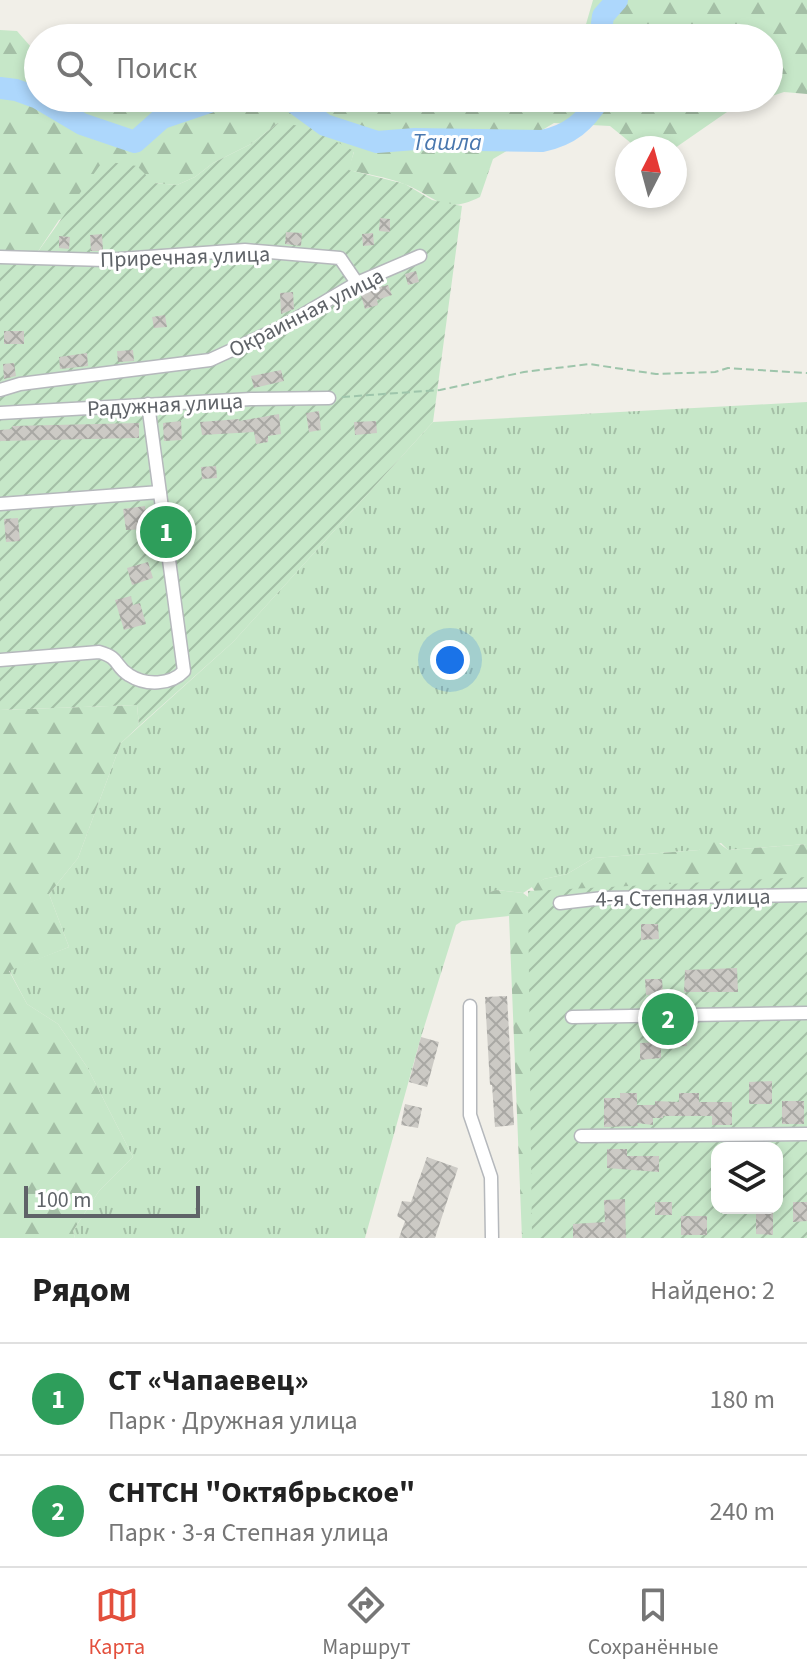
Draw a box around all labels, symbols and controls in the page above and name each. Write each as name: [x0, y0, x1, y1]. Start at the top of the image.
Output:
search box: [24, 24, 783, 112]
icon: search: [52, 46, 96, 90]
text: Поиск: [116, 47, 197, 90]
water label: Ташла: [412, 125, 482, 160]
north arrow: [615, 136, 687, 208]
street label: Приречная улица: [99, 238, 271, 276]
street label: Окраинная улица: [223, 260, 390, 366]
street label: Радужная улица: [86, 385, 244, 425]
pin: 1: [140, 502, 192, 562]
your location: [430, 640, 470, 680]
street label: 4-я Степная улица: [595, 880, 771, 916]
pin: 2: [642, 989, 694, 1049]
map controls: [711, 1142, 783, 1214]
button: layers: [711, 1142, 783, 1214]
scale bar: [24, 1182, 200, 1218]
text: 100 m: [36, 1184, 91, 1216]
text: Рядом: [32, 1266, 131, 1315]
text: Найдено: 2: [650, 1272, 775, 1309]
text: СТ «Чапаевец»: [108, 1359, 309, 1402]
text: 1: [51, 1381, 65, 1418]
text: 180 m: [709, 1381, 775, 1418]
text: Парк · Дружная улица: [108, 1402, 358, 1439]
text: СНТСН "Октябрьское": [108, 1471, 415, 1514]
text: 2: [51, 1493, 65, 1530]
text: 240 m: [709, 1493, 775, 1530]
text: Парк · 3-я Степная улица: [108, 1514, 389, 1551]
tab: Карта: [89, 1583, 145, 1663]
tab: Маршрут: [322, 1583, 411, 1663]
tab: Сохранённые: [588, 1583, 718, 1663]

